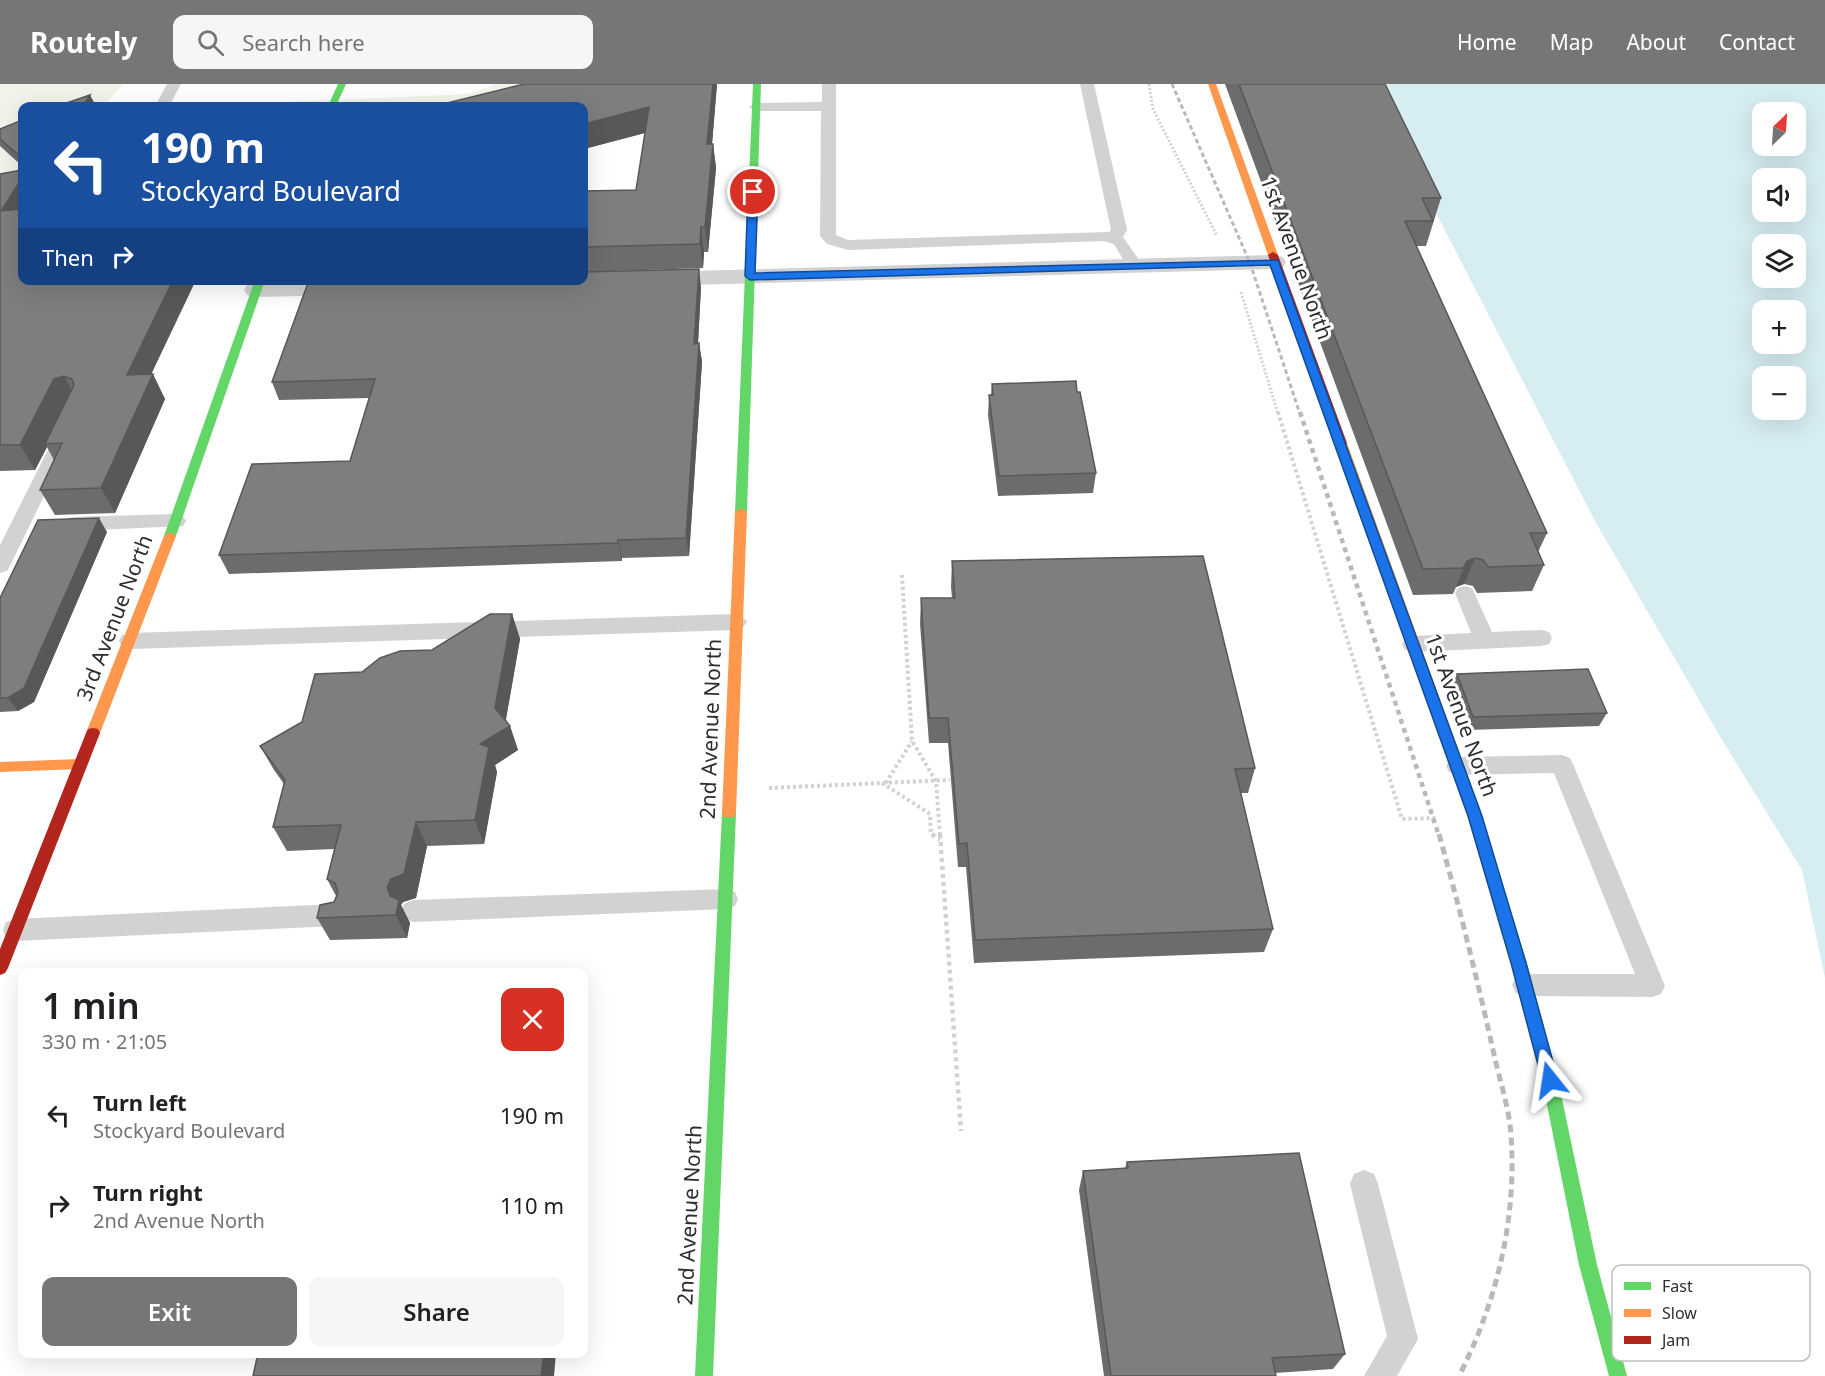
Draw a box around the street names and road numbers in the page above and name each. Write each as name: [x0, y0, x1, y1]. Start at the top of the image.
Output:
street label: 1st Avenue North: [1254, 172, 1340, 343]
street label: 3rd Avenue North: [70, 531, 159, 705]
street label: 1st Avenue North: [1419, 629, 1505, 800]
street label: 2nd Avenue North: [693, 638, 727, 820]
street label: 2nd Avenue North: [670, 1124, 708, 1306]

